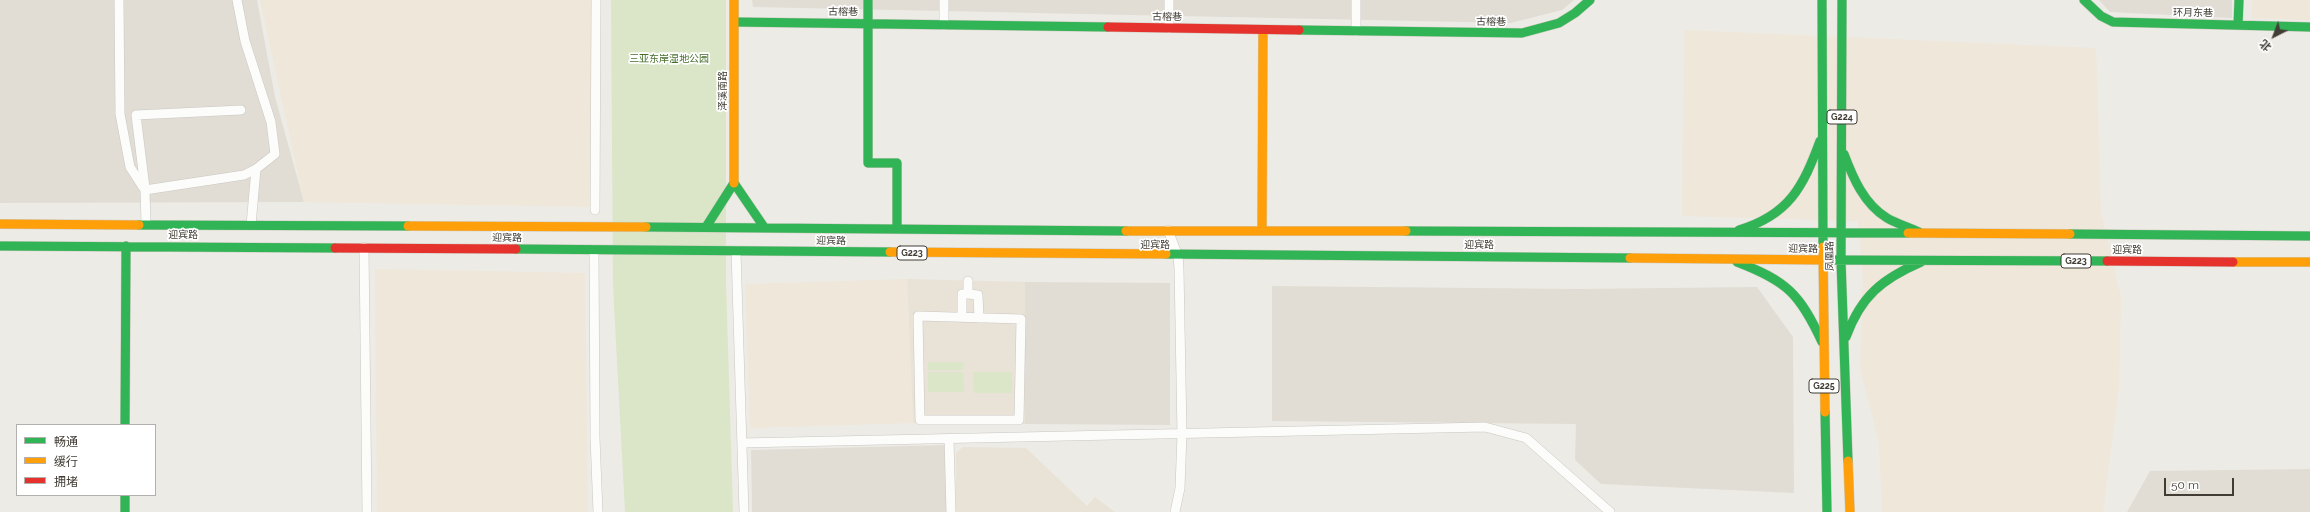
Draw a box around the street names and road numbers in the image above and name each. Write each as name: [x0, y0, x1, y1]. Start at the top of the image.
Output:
street label: 古榕巷: [828, 6, 858, 18]
street label: 环月东巷: [2173, 7, 2213, 19]
street label: 古榕巷: [1152, 11, 1182, 23]
street label: 古榕巷: [1476, 16, 1506, 28]
street label: 泽溪南路: [717, 71, 729, 111]
road number: G224: [1827, 110, 1857, 124]
street label: 迎宾路: [168, 229, 198, 241]
street label: 迎宾路: [492, 232, 522, 244]
street label: 迎宾路: [816, 235, 846, 247]
street label: 迎宾路: [1140, 239, 1170, 251]
street label: 迎宾路: [1464, 239, 1494, 251]
street label: 凤凰路: [1824, 241, 1836, 271]
street label: 迎宾路: [1788, 243, 1818, 255]
street label: 迎宾路: [2112, 244, 2142, 256]
road number: G223: [897, 246, 927, 260]
road number: G223: [2061, 254, 2091, 268]
road number: G225: [1809, 379, 1839, 393]

